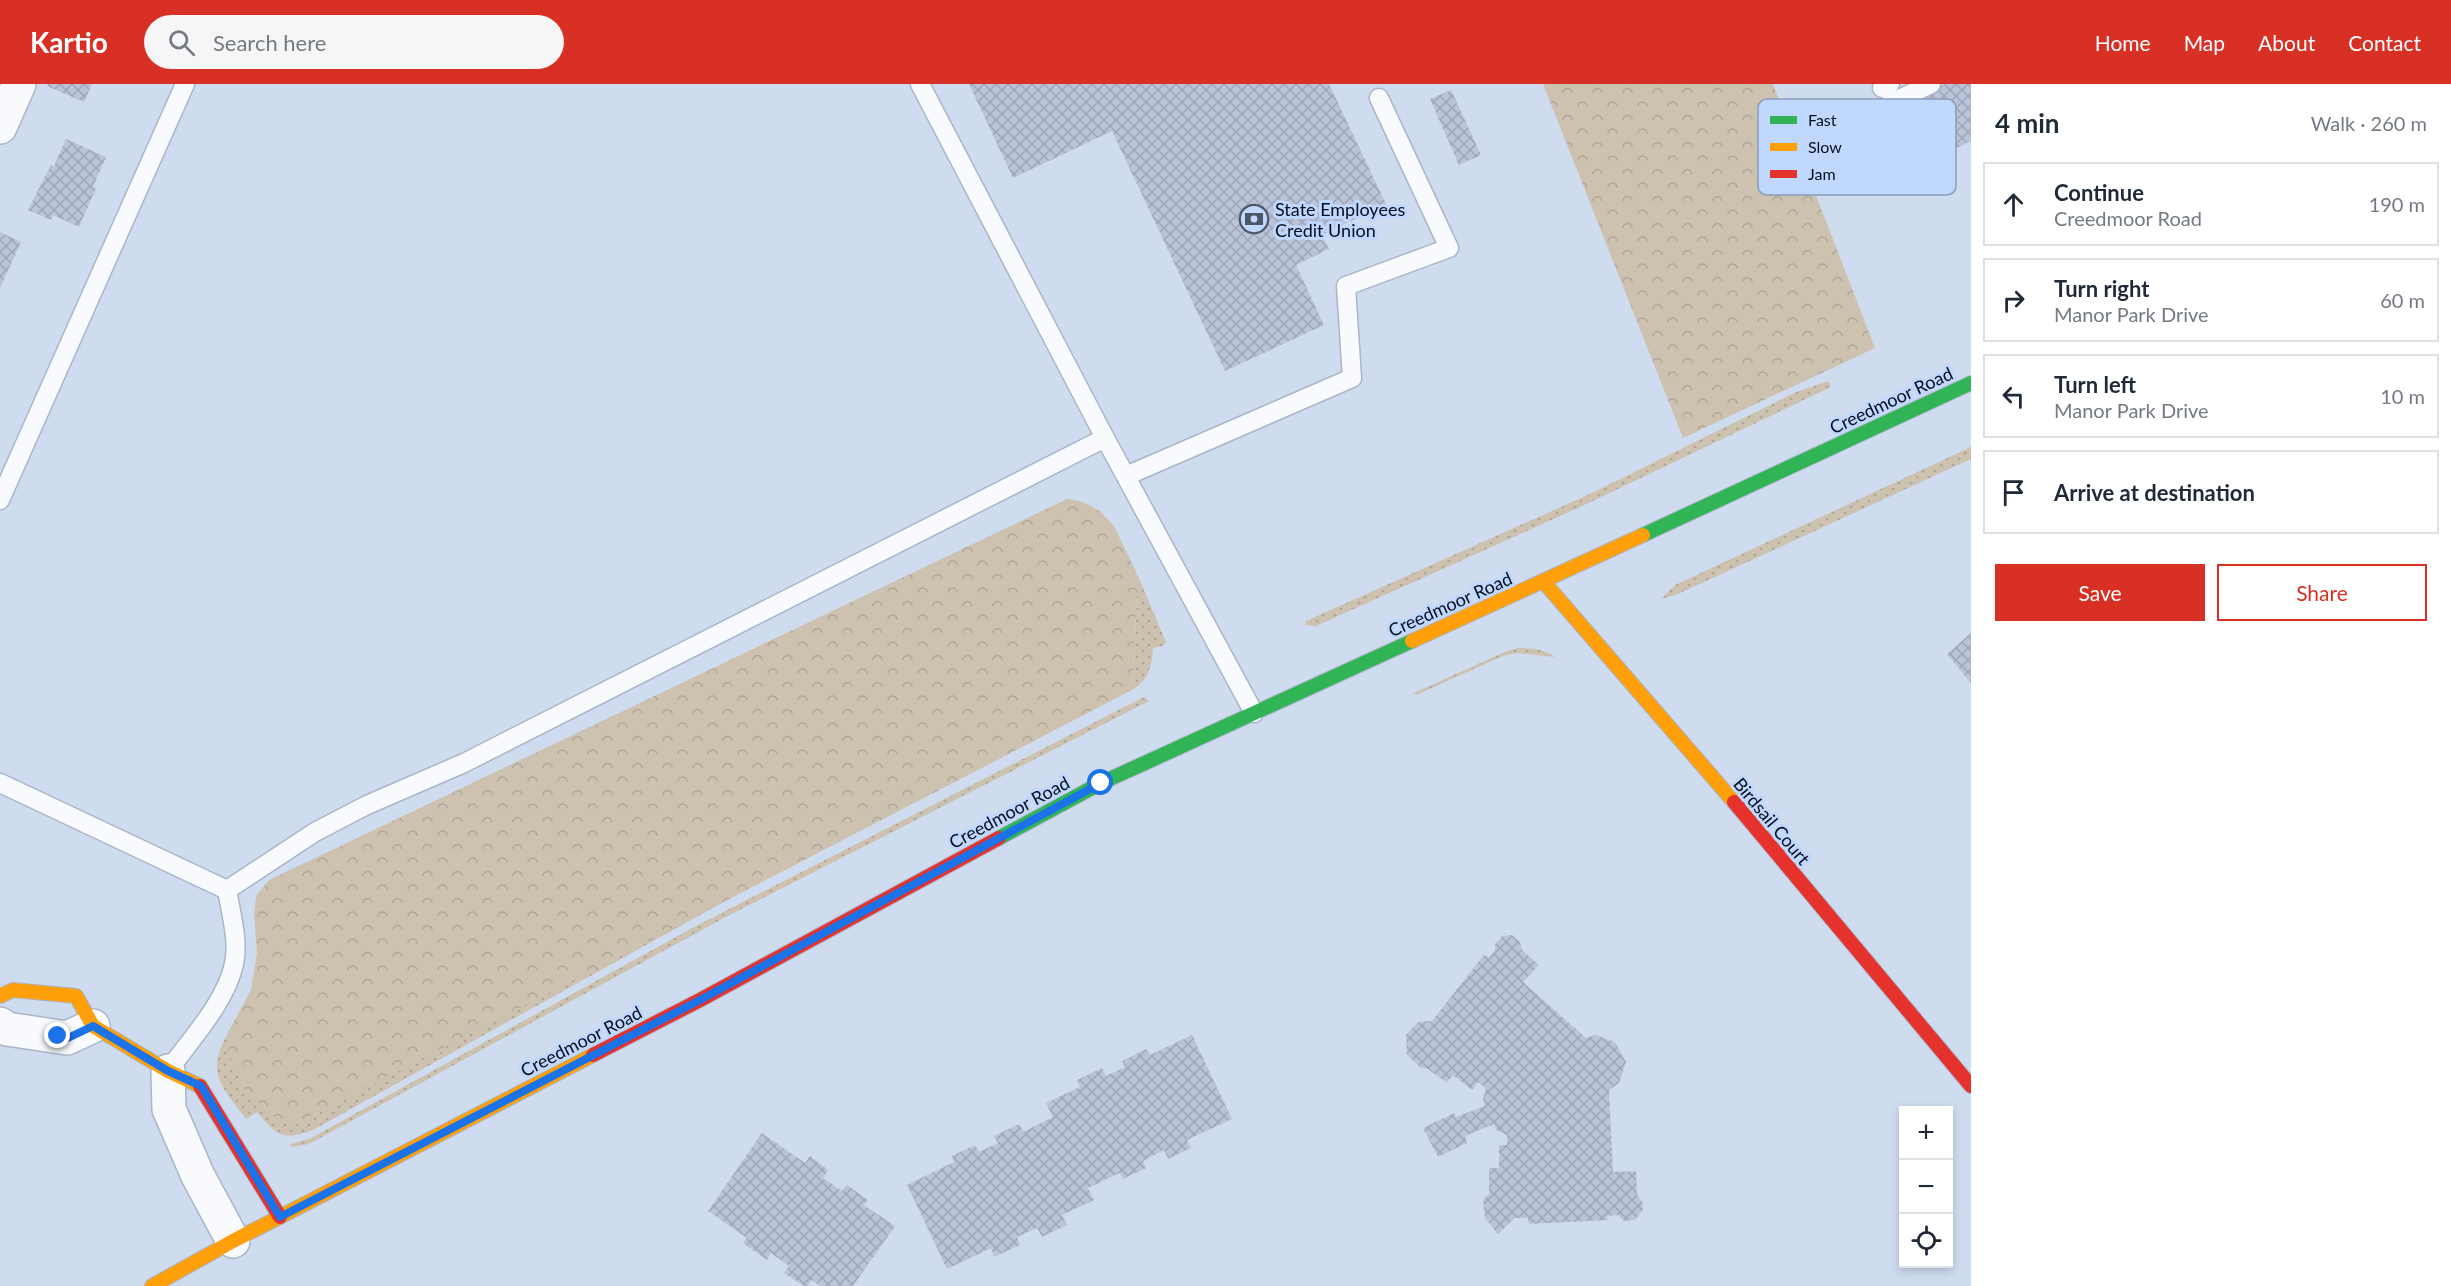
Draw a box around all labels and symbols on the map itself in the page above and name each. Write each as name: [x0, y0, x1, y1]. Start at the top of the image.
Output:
legend: [1758, 99, 1956, 195]
text: Fast: [1808, 110, 1837, 129]
text: Slow: [1808, 137, 1842, 156]
text: Jam: [1808, 164, 1836, 183]
place label: State Employees Credit Union: [1275, 198, 1405, 241]
bank icon: State Employees Credit Union: [1238, 203, 1270, 235]
street label: Creedmoor Road: [1826, 362, 1956, 438]
street label: Creedmoor Road: [1385, 567, 1515, 641]
route start: [1087, 769, 1113, 795]
street label: Creedmoor Road: [945, 771, 1073, 853]
street label: Birdsail Court: [1729, 773, 1815, 869]
street label: Creedmoor Road: [517, 1001, 645, 1081]
route end: [44, 1022, 70, 1048]

